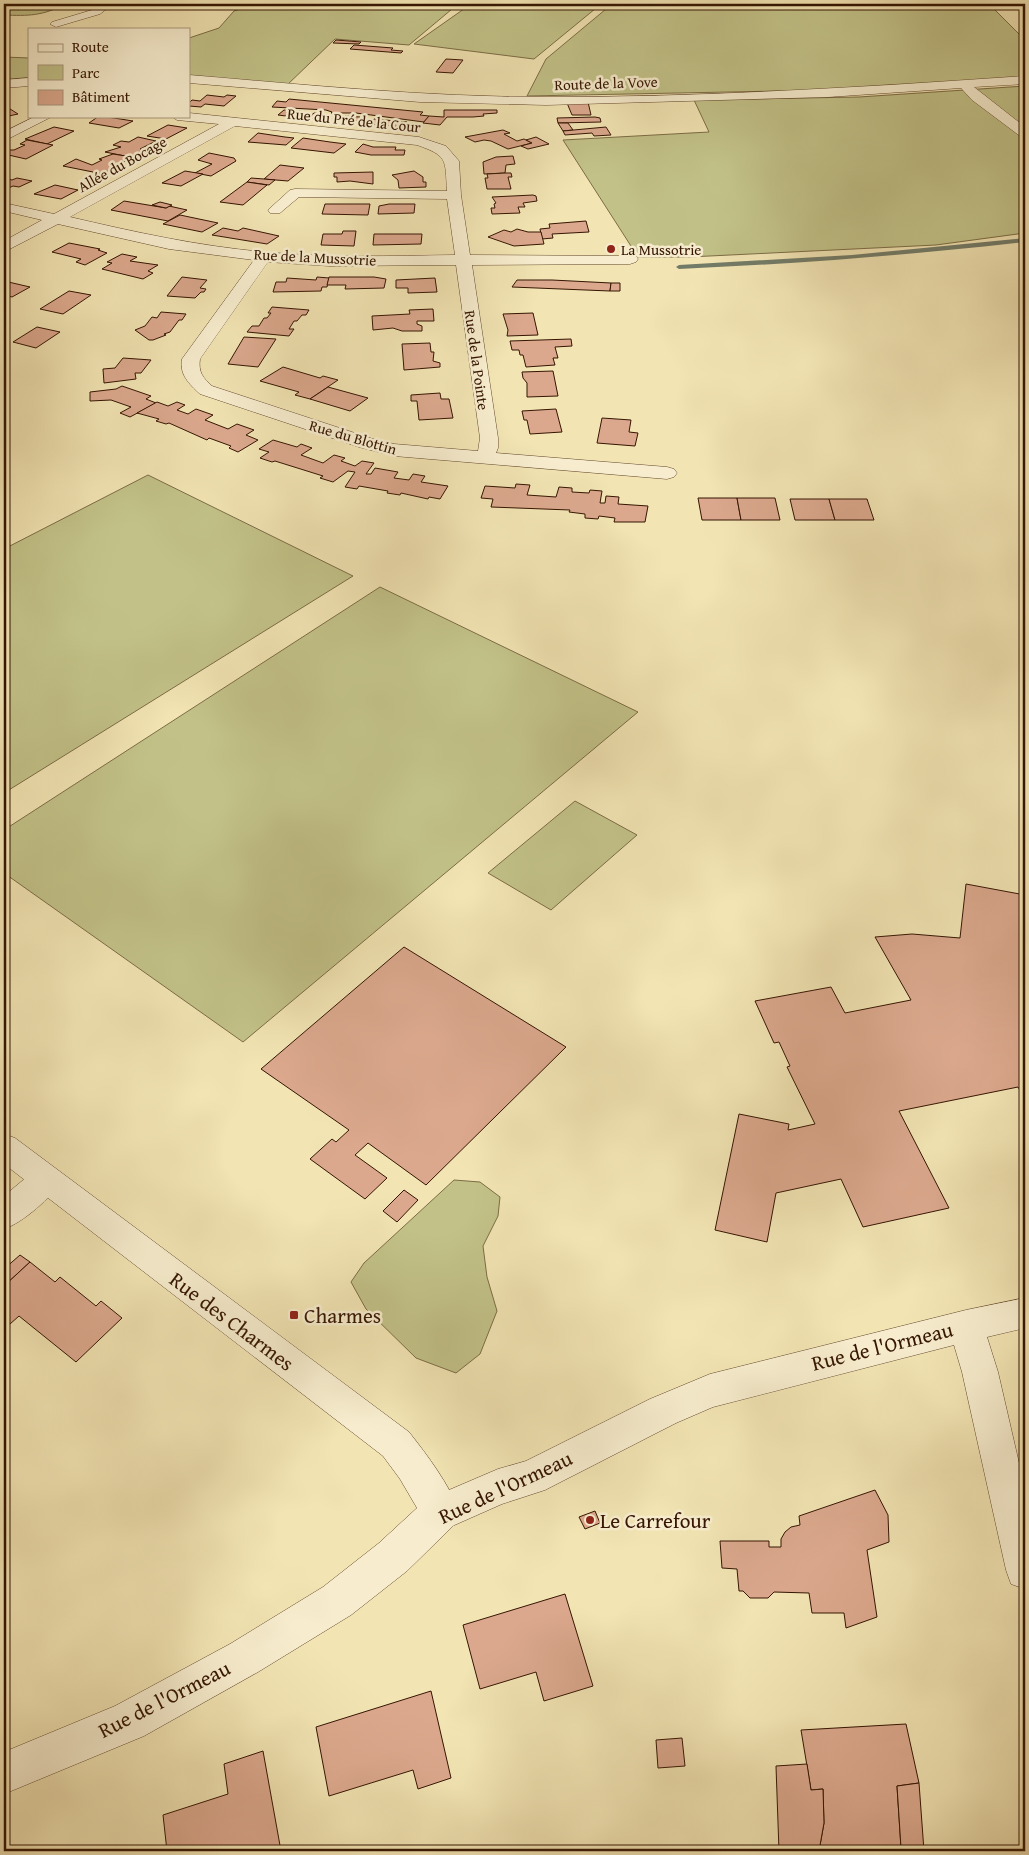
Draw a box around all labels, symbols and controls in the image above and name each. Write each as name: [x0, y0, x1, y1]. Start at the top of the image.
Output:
legend: [28, 28, 190, 118]
text: Route: [72, 36, 109, 57]
text: Parc: [72, 62, 100, 83]
street label: Route de la Vove: [554, 71, 658, 95]
text: Bâtiment: [72, 86, 131, 107]
street label: Rue du Pré de la Cour: [286, 103, 422, 137]
street label: Allée du Bocage: [74, 131, 170, 197]
place label: La Mussotrie: [621, 239, 701, 260]
street label: Rue de la Mussotrie: [253, 243, 377, 271]
marker: La Mussotrie: [605, 243, 617, 255]
street label: Rue de la Pointe: [460, 309, 494, 411]
street label: Rue du Blottin: [307, 414, 400, 460]
street label: Rue des Charmes: [163, 1264, 301, 1378]
place label: Charmes: [304, 1300, 381, 1331]
marker: Charmes: [288, 1309, 300, 1321]
street label: Rue de l'Ormeau: [808, 1313, 957, 1379]
street label: Rue de l'Ormeau: [433, 1442, 578, 1532]
place label: Le Carrefour: [600, 1505, 711, 1536]
marker: Le Carrefour: [584, 1514, 596, 1526]
street label: Rue de l'Ormeau: [93, 1652, 236, 1746]

